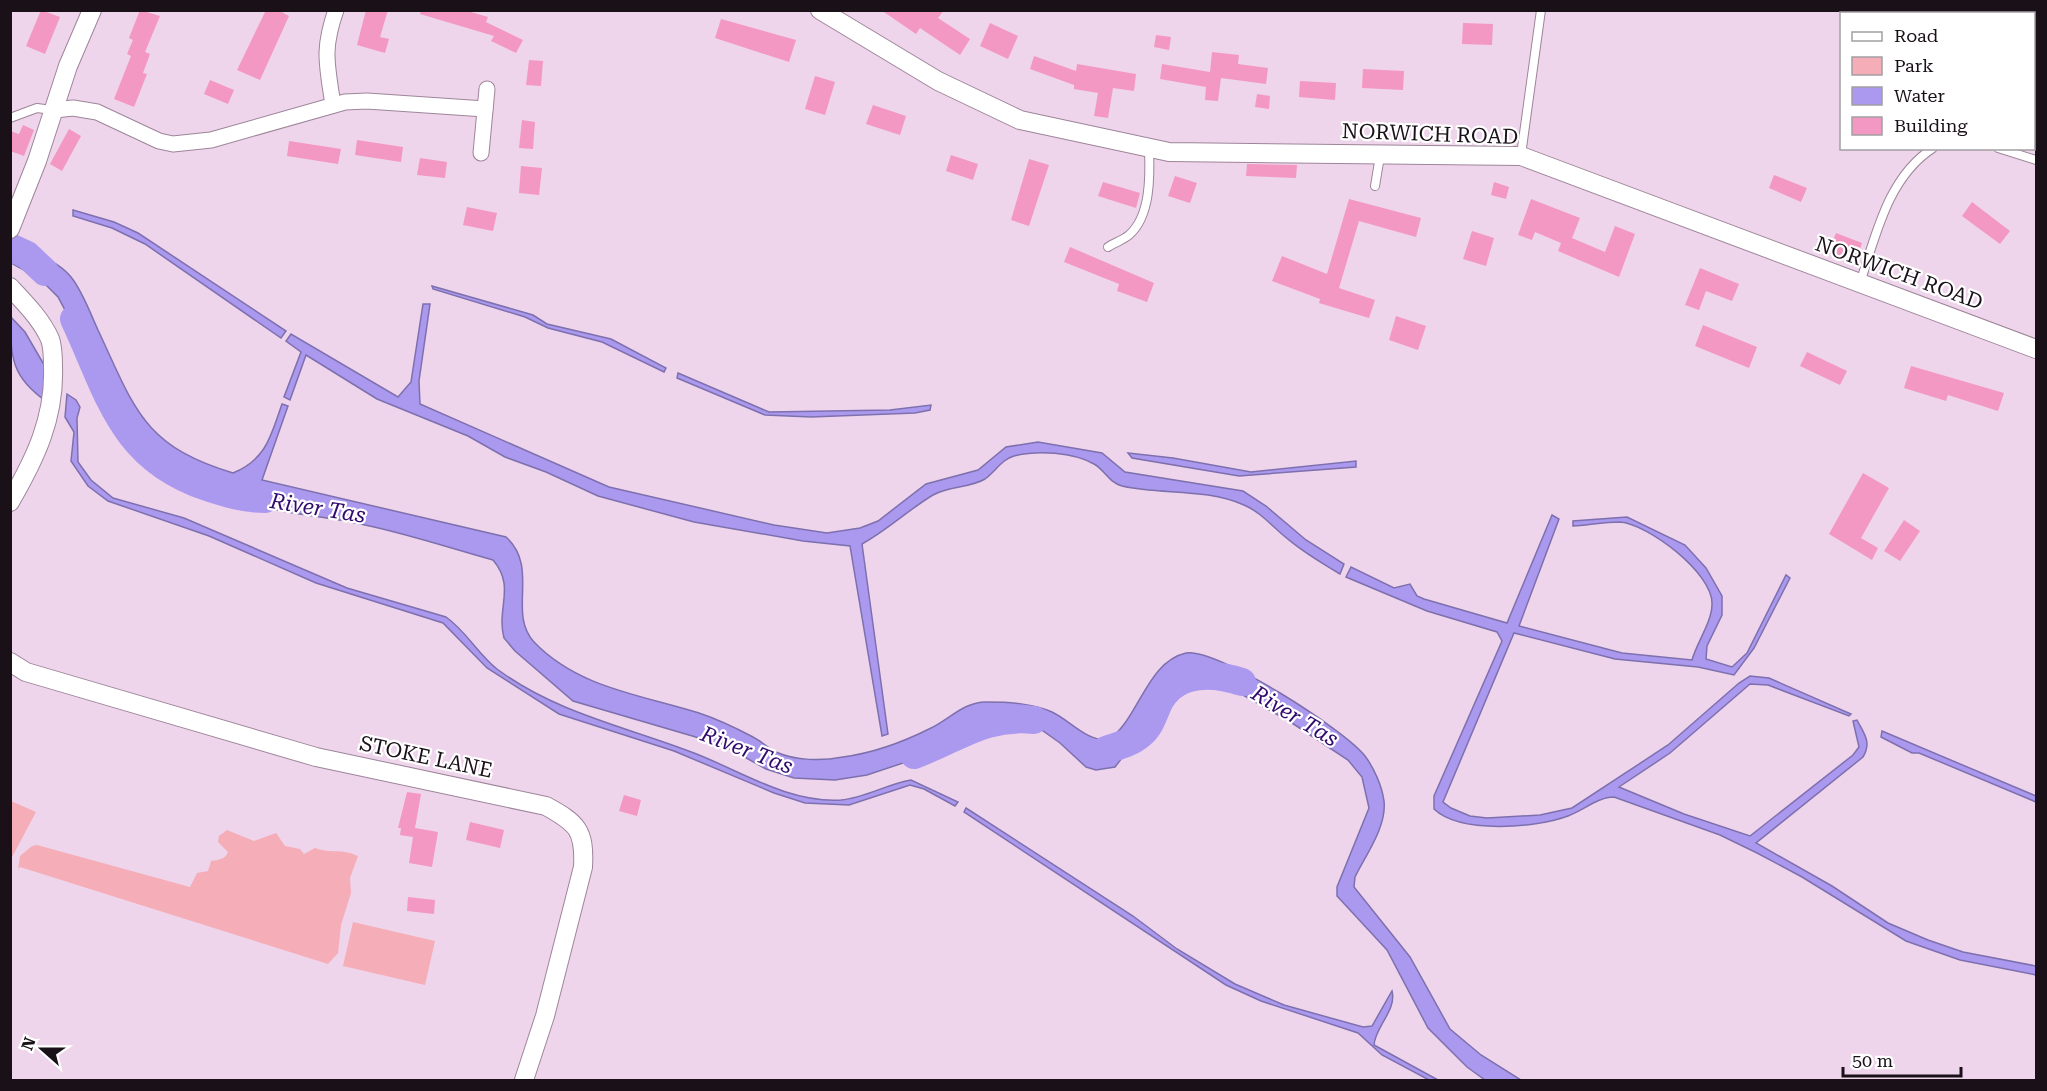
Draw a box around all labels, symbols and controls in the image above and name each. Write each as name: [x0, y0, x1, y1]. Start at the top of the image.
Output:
legend: [1840, 12, 2035, 150]
text: Road: [1894, 25, 1939, 46]
text: Park: [1894, 55, 1934, 76]
text: Water: [1894, 85, 1945, 106]
text: Building: [1894, 115, 1968, 136]
street label: NORWICH ROAD: [1341, 119, 1519, 149]
street label: NORWICH ROAD: [1812, 232, 1986, 314]
water label: River Tas: [267, 488, 368, 528]
water label: River Tas: [1246, 680, 1343, 752]
water label: River Tas: [697, 721, 796, 779]
street label: STOKE LANE: [357, 731, 495, 783]
north arrow: [12, 1019, 72, 1079]
text: N: [17, 1035, 40, 1053]
scale bar: [1843, 1040, 1962, 1078]
text: 50 m: [1852, 1050, 1893, 1071]

